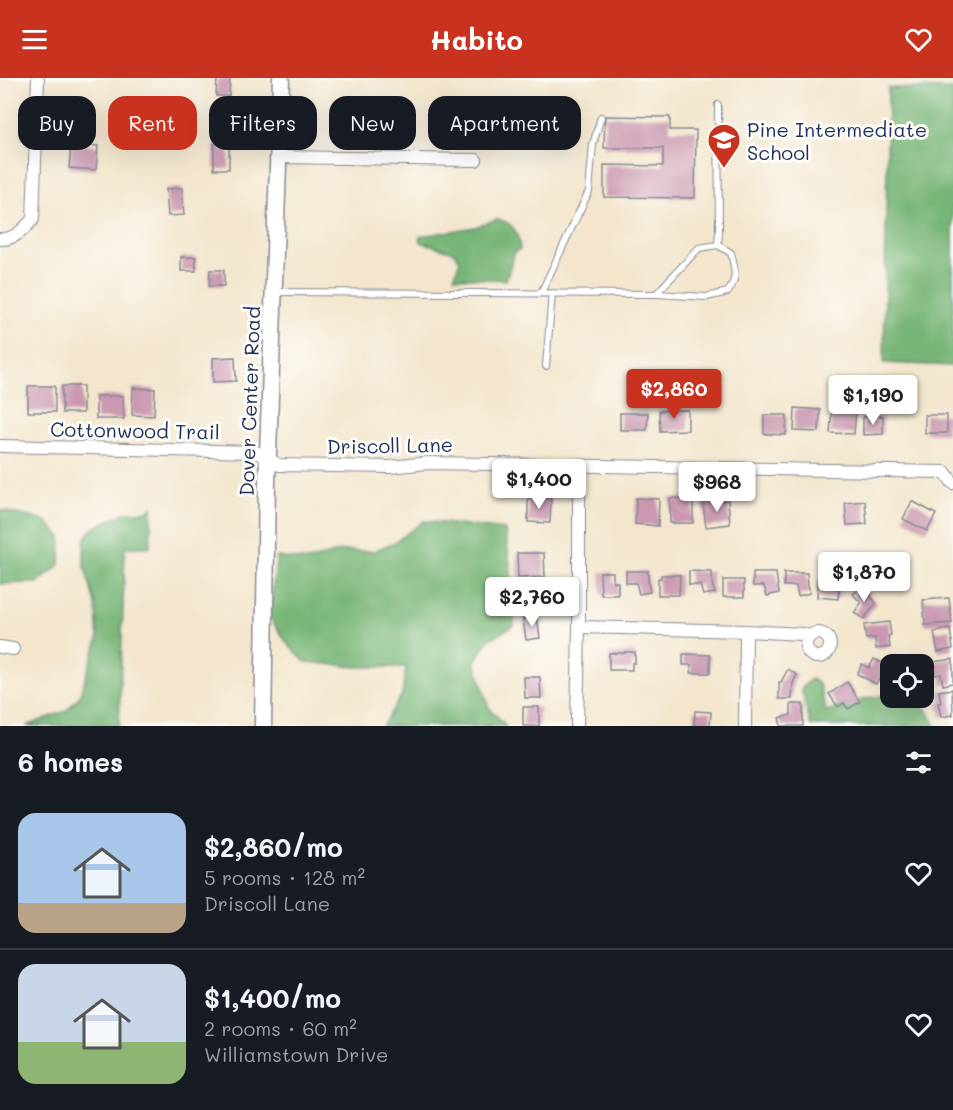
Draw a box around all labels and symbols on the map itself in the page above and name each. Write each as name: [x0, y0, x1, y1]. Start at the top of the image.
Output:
place label: Pine Intermediate School: [747, 116, 927, 165]
school or university icon: Pine Intermediate School: [706, 122, 742, 169]
street label: Dover Center Road: [233, 306, 265, 496]
pin: $2,860: [625, 369, 723, 420]
pin: $1,190: [824, 375, 922, 426]
street label: Cottonwood Trail: [50, 416, 220, 444]
street label: Driscoll Lane: [327, 431, 453, 459]
pin: $1,400: [490, 459, 588, 510]
pin: $968: [681, 462, 753, 513]
pin: $1,870: [815, 552, 913, 603]
pin: $2,760: [483, 577, 581, 628]

